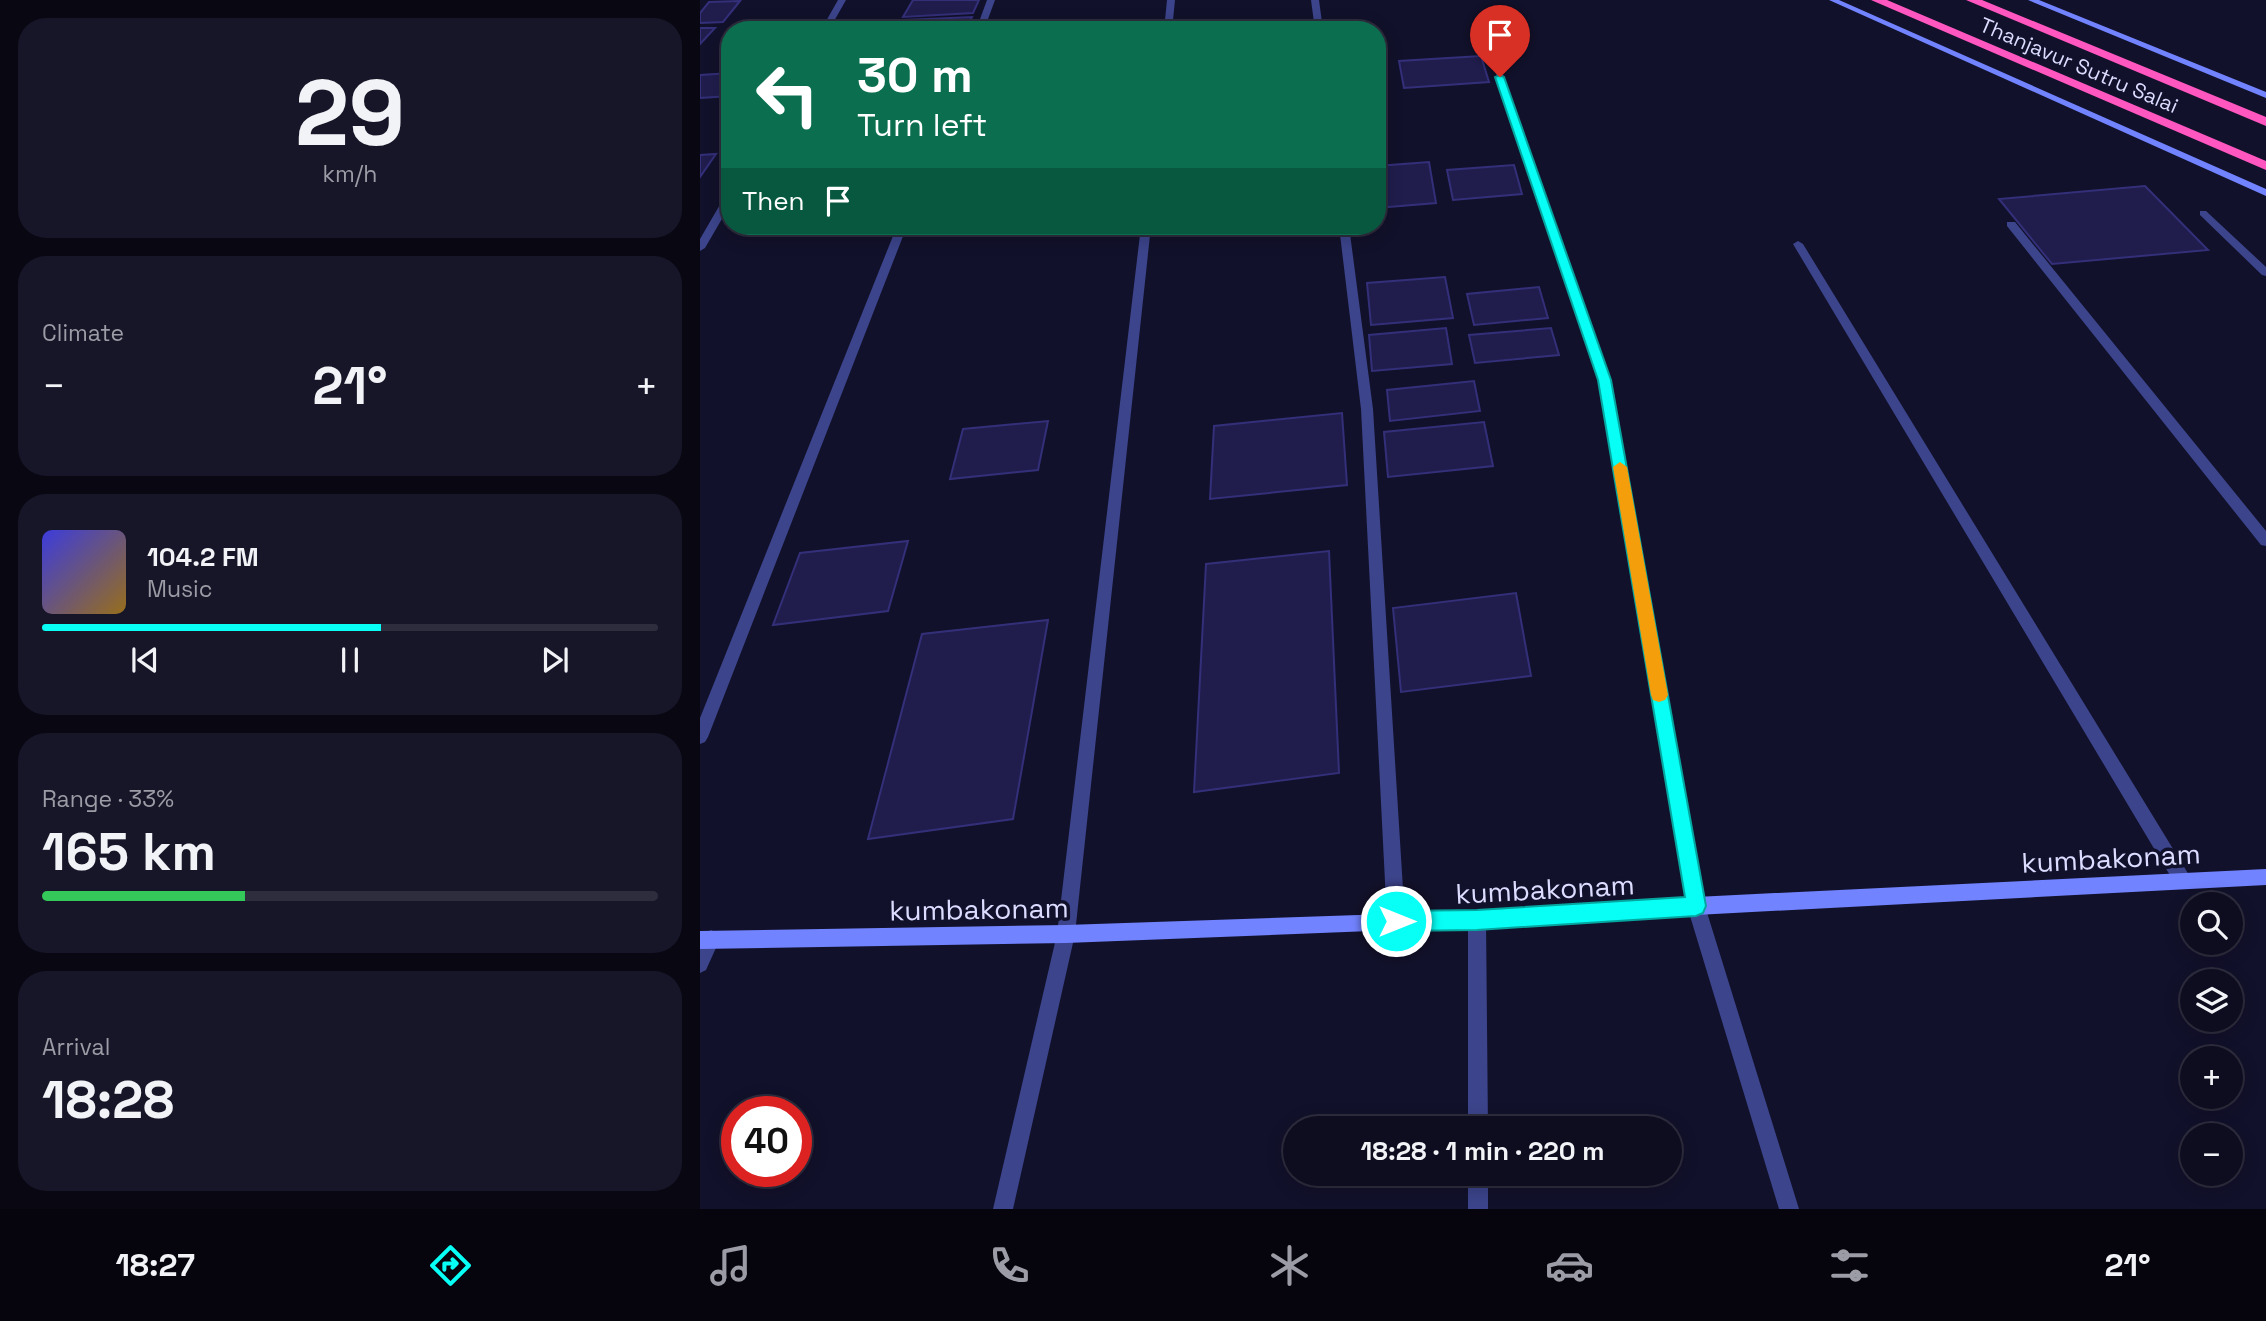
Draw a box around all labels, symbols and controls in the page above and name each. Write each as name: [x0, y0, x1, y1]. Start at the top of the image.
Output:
pin: [1470, 5, 1530, 77]
street label: Thanjavur Sutru Salai: [1976, 11, 2182, 119]
icon: arrive: [1481, 16, 1519, 54]
text: 30 m: [857, 44, 973, 106]
icon: left: [742, 49, 833, 140]
text: 29: [295, 55, 405, 172]
text: Turn left: [857, 105, 987, 145]
text: km/h: [323, 159, 377, 189]
icon: arrive: [819, 182, 857, 220]
text: Then: [742, 184, 805, 218]
text: Climate: [42, 318, 124, 348]
text: 21°: [313, 353, 387, 419]
text: −: [42, 362, 66, 410]
text: +: [634, 362, 658, 410]
text: 104.2 FM: [147, 540, 259, 574]
text: Music: [147, 574, 212, 604]
icon: previous: [126, 641, 164, 679]
icon: pause: [331, 641, 369, 679]
icon: next: [536, 641, 574, 679]
text: Range · 33%: [42, 784, 174, 814]
text: 165 km: [42, 819, 216, 885]
street label: kumbakonam: [2020, 835, 2202, 881]
street label: kumbakonam: [1454, 866, 1636, 912]
position arrow: [1359, 884, 1433, 958]
street label: kumbakonam: [889, 889, 1069, 929]
map controls: [2180, 892, 2243, 1186]
button: search: [2180, 892, 2243, 955]
button: layers: [2180, 969, 2243, 1032]
text: Arrival: [42, 1032, 110, 1062]
button: +: [2180, 1046, 2243, 1109]
text: 18:28: [42, 1067, 174, 1133]
speed limit sign: 40: [721, 1096, 812, 1187]
button: −: [2180, 1123, 2243, 1186]
text: 18:28 · 1 min · 220 m: [1361, 1134, 1604, 1168]
icon: directions: [426, 1241, 475, 1290]
icon: music: [706, 1241, 755, 1290]
icon: phone: [985, 1241, 1034, 1290]
icon: climate: [1265, 1241, 1314, 1290]
icon: car: [1545, 1241, 1594, 1290]
icon: filters: [1825, 1241, 1874, 1290]
text: 18:27: [115, 1245, 195, 1285]
text: 21°: [2104, 1245, 2151, 1285]

